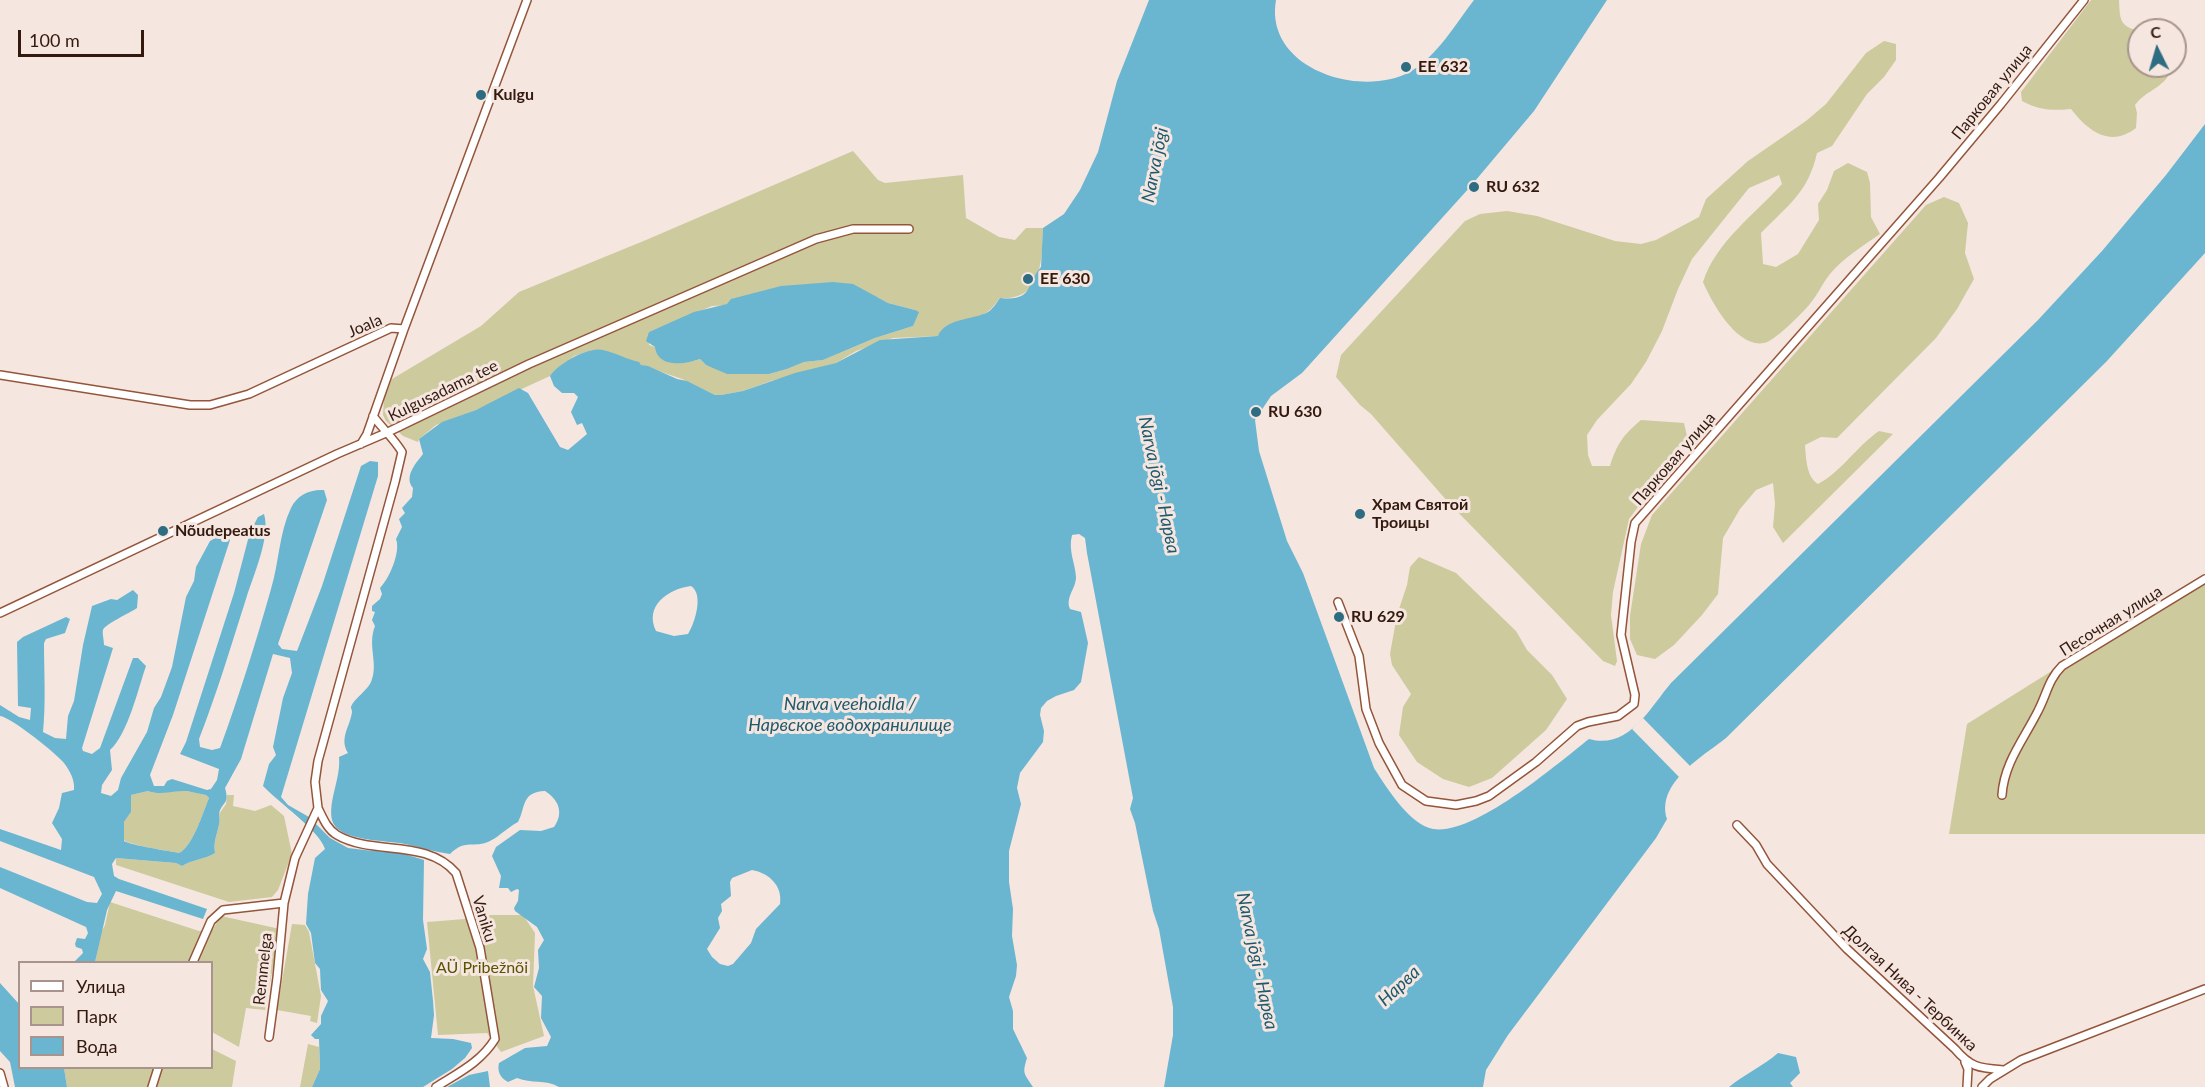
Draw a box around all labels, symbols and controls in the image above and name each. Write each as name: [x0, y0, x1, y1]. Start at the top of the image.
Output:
scale bar: [21, 18, 147, 56]
north arrow: [2127, 18, 2187, 78]
text: С: [2149, 22, 2162, 41]
text: 100 m: [29, 29, 80, 51]
street label: Парковая улица: [1948, 40, 2036, 144]
place label: EE 632: [1418, 57, 1468, 77]
marker: EE 632: [1399, 60, 1413, 74]
place label: Kulgu: [493, 85, 534, 105]
marker: Kulgu: [474, 88, 488, 102]
water label: Narva jõgi: [1137, 126, 1173, 204]
place label: RU 632: [1486, 177, 1540, 197]
marker: RU 632: [1467, 180, 1481, 194]
place label: EE 630: [1040, 269, 1090, 289]
marker: EE 630: [1021, 272, 1035, 286]
street label: Joala: [345, 310, 385, 342]
street label: Kulgusadama tee: [385, 356, 501, 426]
place label: RU 630: [1268, 402, 1322, 422]
marker: RU 630: [1249, 405, 1263, 419]
street label: Парковая улица: [1628, 409, 1720, 509]
water label: Narva jõgi - Нарва: [1134, 415, 1184, 555]
place label: Храм Святой Троицы: [1372, 495, 1468, 533]
marker: Храм Святой Троицы: [1353, 507, 1367, 521]
place label: Nõudepeatus: [175, 521, 271, 541]
marker: Nõudepeatus: [156, 524, 170, 538]
street label: Песочная улица: [2056, 582, 2166, 660]
place label: RU 629: [1351, 607, 1405, 627]
marker: RU 629: [1332, 610, 1346, 624]
water label: Narva veehoidla / Нарвское водохранилище: [748, 693, 952, 736]
water label: Narva jõgi - Нарва: [1232, 891, 1282, 1031]
street label: Vaniku: [468, 894, 500, 944]
street label: Долгая Нива - Тербинка: [1839, 921, 1981, 1055]
street label: Remmelga: [250, 932, 276, 1006]
park label: AÜ Pribežnõi: [436, 958, 528, 978]
legend: [18, 961, 213, 1069]
water label: Нарва: [1374, 961, 1424, 1011]
text: Улица: [76, 975, 126, 997]
text: Парк: [76, 1005, 117, 1027]
text: Вода: [76, 1035, 117, 1057]

